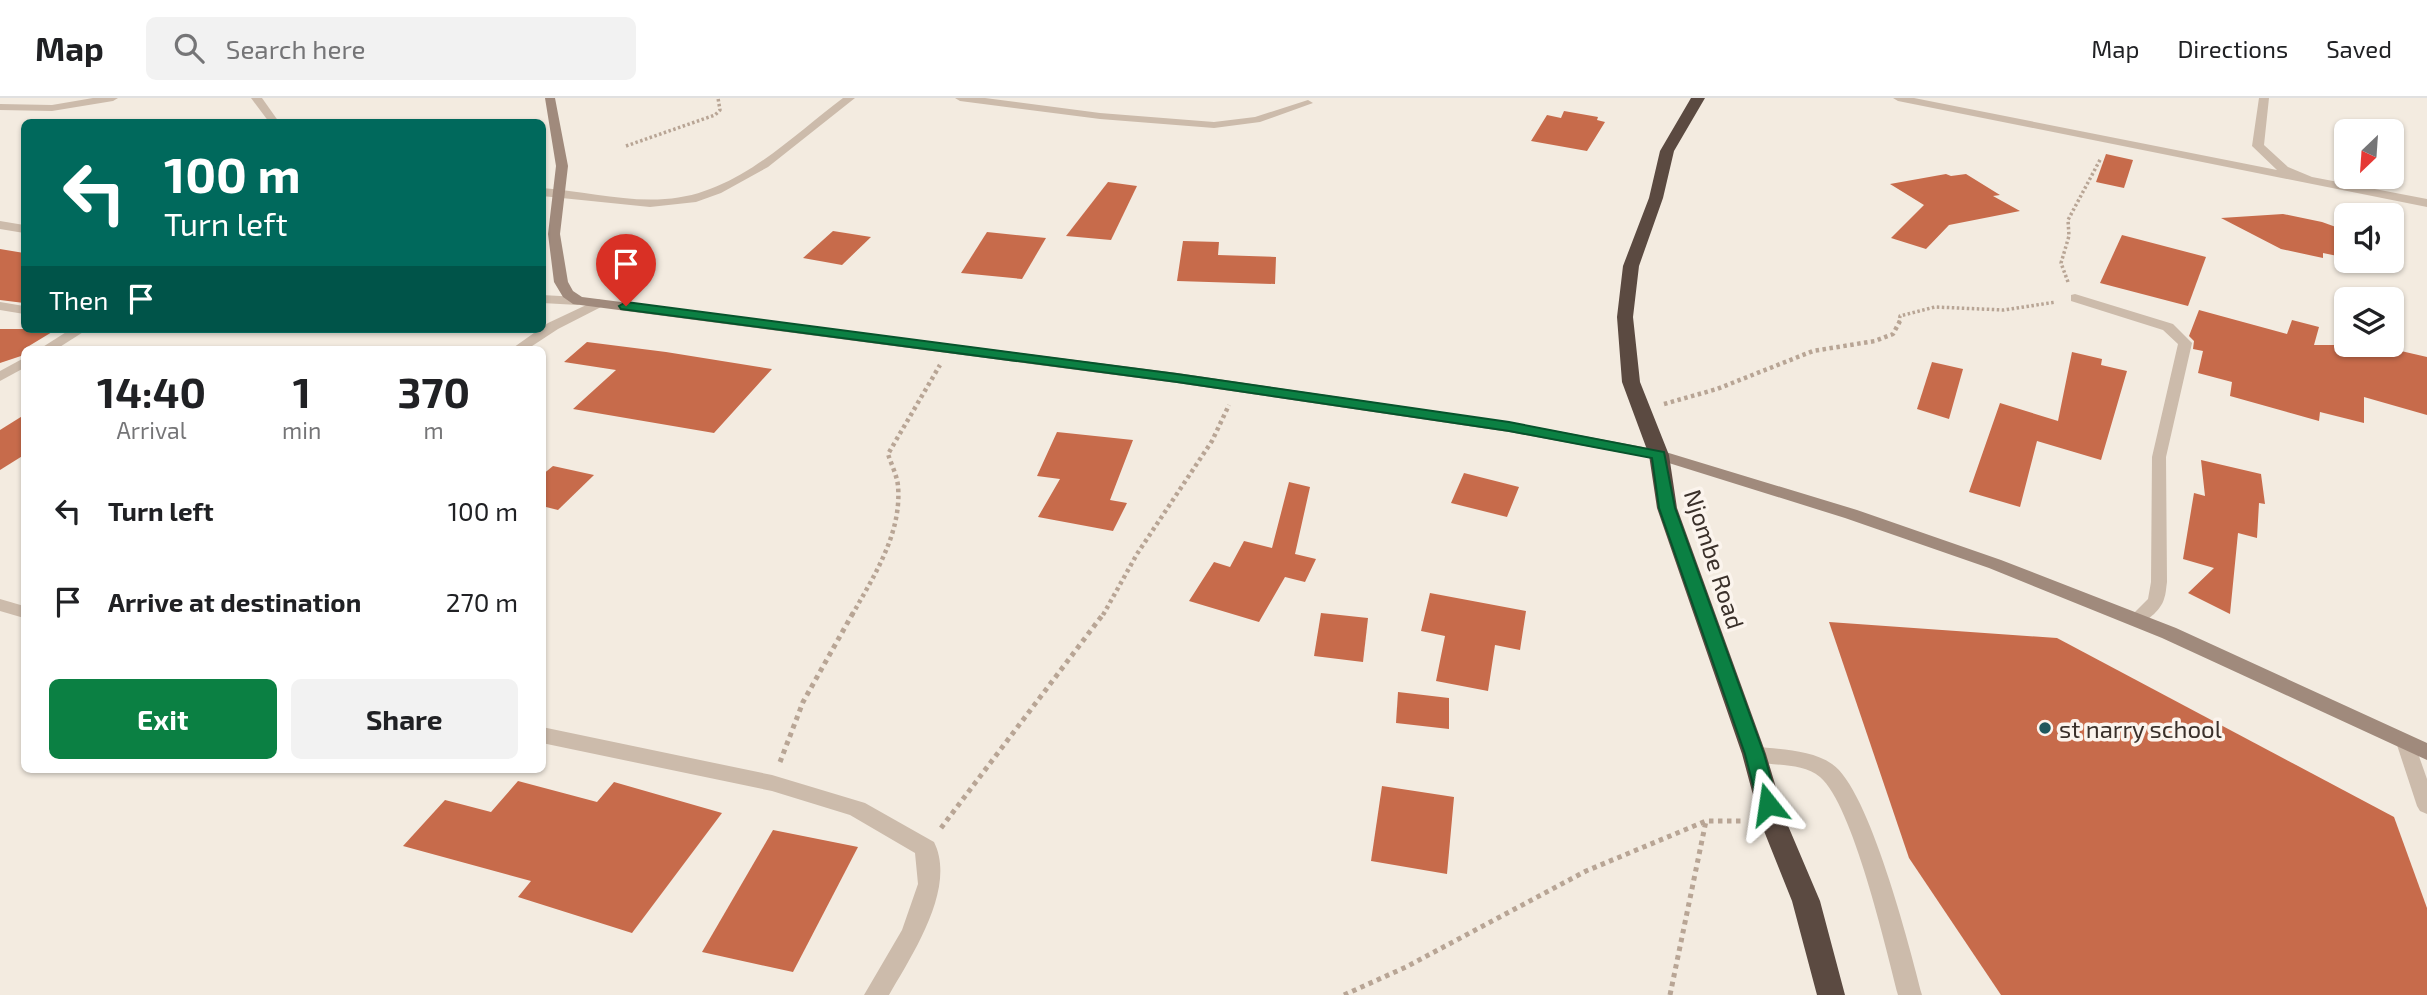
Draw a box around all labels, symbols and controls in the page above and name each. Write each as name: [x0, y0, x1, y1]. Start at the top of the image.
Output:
search box: [146, 17, 636, 80]
text: Map: [35, 28, 104, 68]
icon: search: [170, 29, 208, 67]
text: Search here: [226, 33, 365, 64]
text: Map: [2091, 34, 2139, 63]
text: Directions: [2177, 34, 2288, 63]
text: Saved: [2326, 34, 2392, 63]
north arrow: [2334, 119, 2404, 189]
map controls: [2334, 119, 2404, 357]
text: 100 m: [164, 144, 301, 203]
icon: left: [49, 147, 140, 238]
button: sound: [2334, 203, 2404, 273]
text: Turn left: [164, 204, 288, 242]
pin: [596, 234, 656, 306]
icon: arrive: [607, 245, 645, 283]
icon: arrive: [122, 280, 160, 318]
text: Then: [49, 284, 108, 315]
button: layers: [2334, 287, 2404, 357]
text: 14:40: [97, 366, 206, 416]
text: 1: [293, 366, 311, 416]
text: 370: [397, 366, 470, 416]
text: Arrival: [117, 416, 187, 444]
text: min: [282, 416, 321, 444]
text: m: [424, 416, 444, 444]
street label: Njombe Road: [1679, 486, 1751, 632]
icon: left: [49, 492, 87, 530]
text: Turn left: [108, 495, 214, 526]
text: 100 m: [448, 495, 518, 526]
icon: arrive: [49, 583, 87, 621]
text: Arrive at destination: [108, 586, 361, 617]
text: 270 m: [446, 586, 518, 617]
button: Exit: [49, 679, 277, 759]
button: Share: [291, 679, 518, 759]
place label: st narry school: [2059, 714, 2222, 743]
marker: st narry school: [2037, 720, 2053, 736]
position arrow: [1731, 767, 1805, 841]

